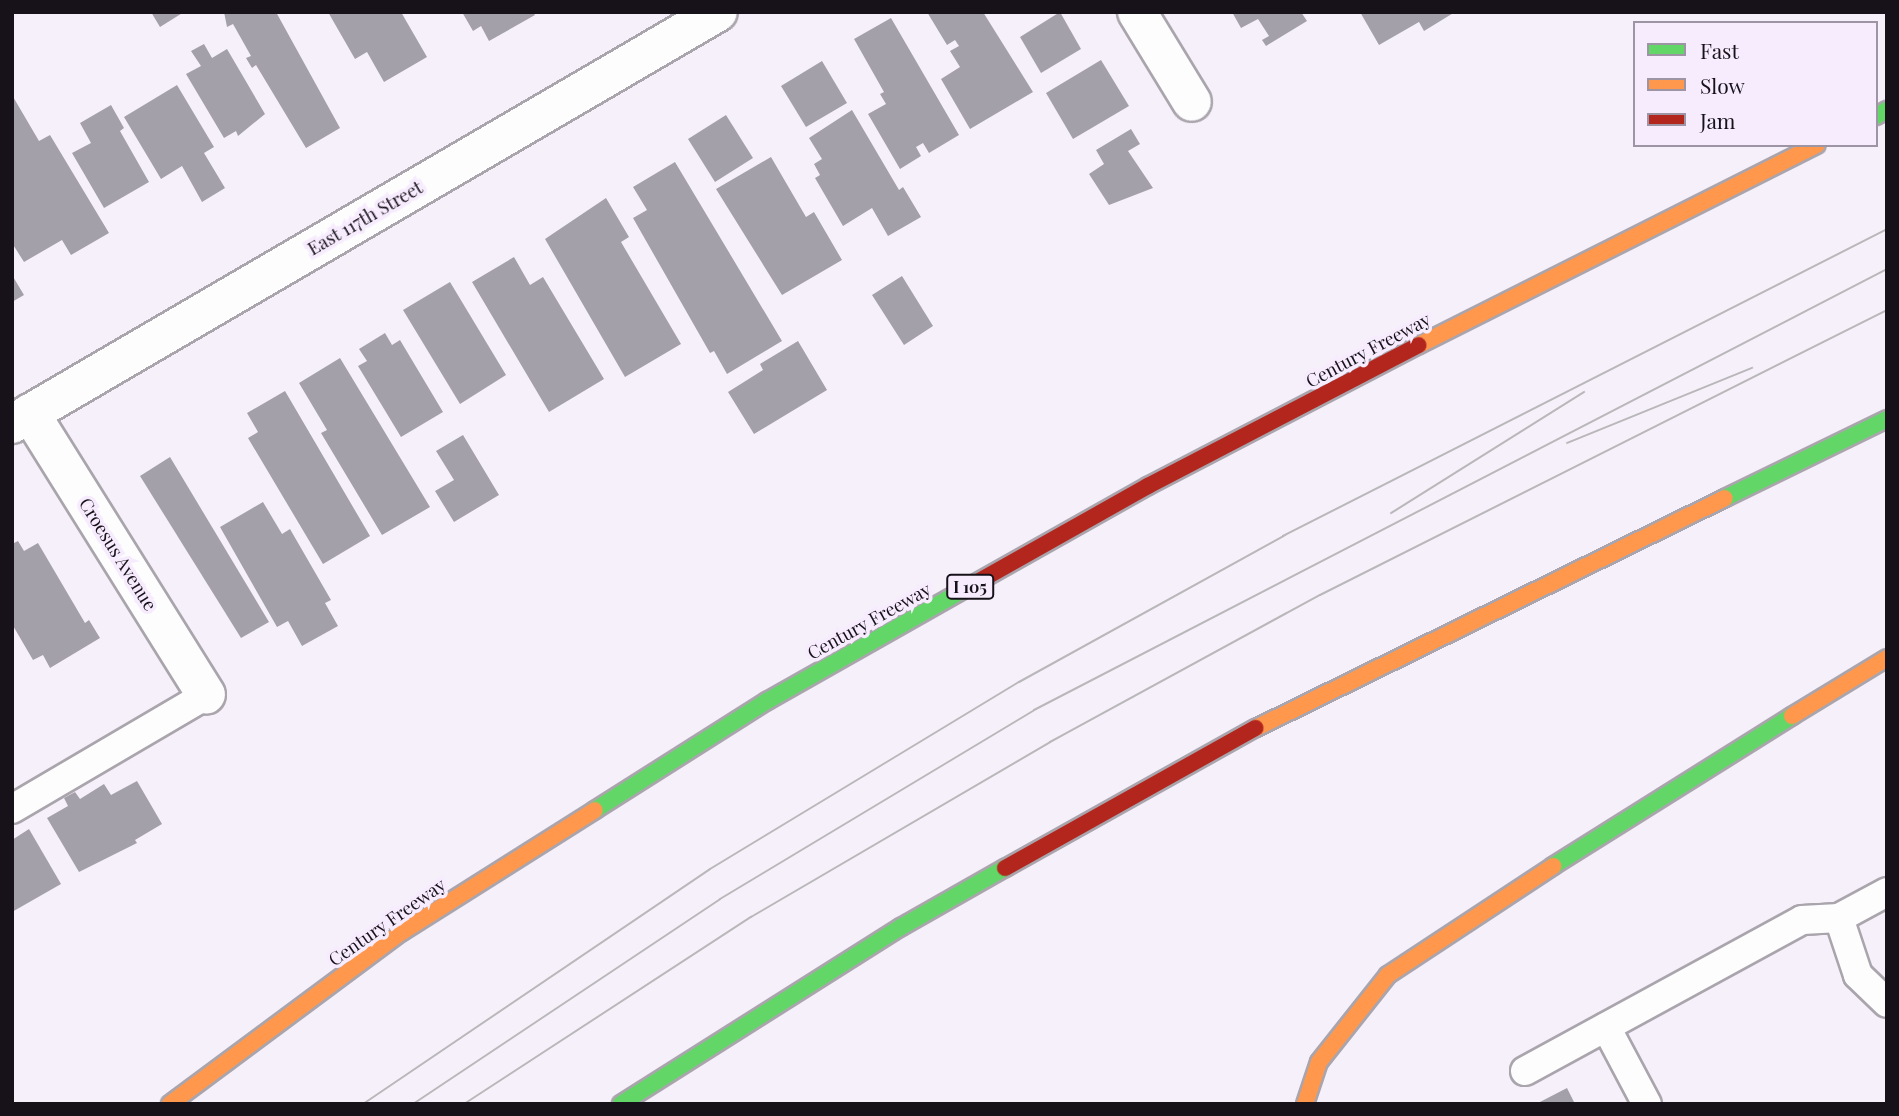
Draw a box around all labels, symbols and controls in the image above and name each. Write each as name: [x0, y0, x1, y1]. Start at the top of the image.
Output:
legend: [1633, 21, 1878, 147]
text: Fast: [1700, 36, 1739, 64]
text: Slow: [1700, 71, 1745, 99]
text: Jam: [1700, 106, 1736, 134]
street label: East 117th Street: [304, 176, 426, 260]
street label: Century Freeway: [1302, 308, 1434, 392]
street label: Croesus Avenue: [75, 493, 161, 615]
road number: I 105: [946, 574, 995, 600]
street label: Century Freeway: [803, 578, 935, 664]
street label: Century Freeway: [324, 873, 450, 971]

